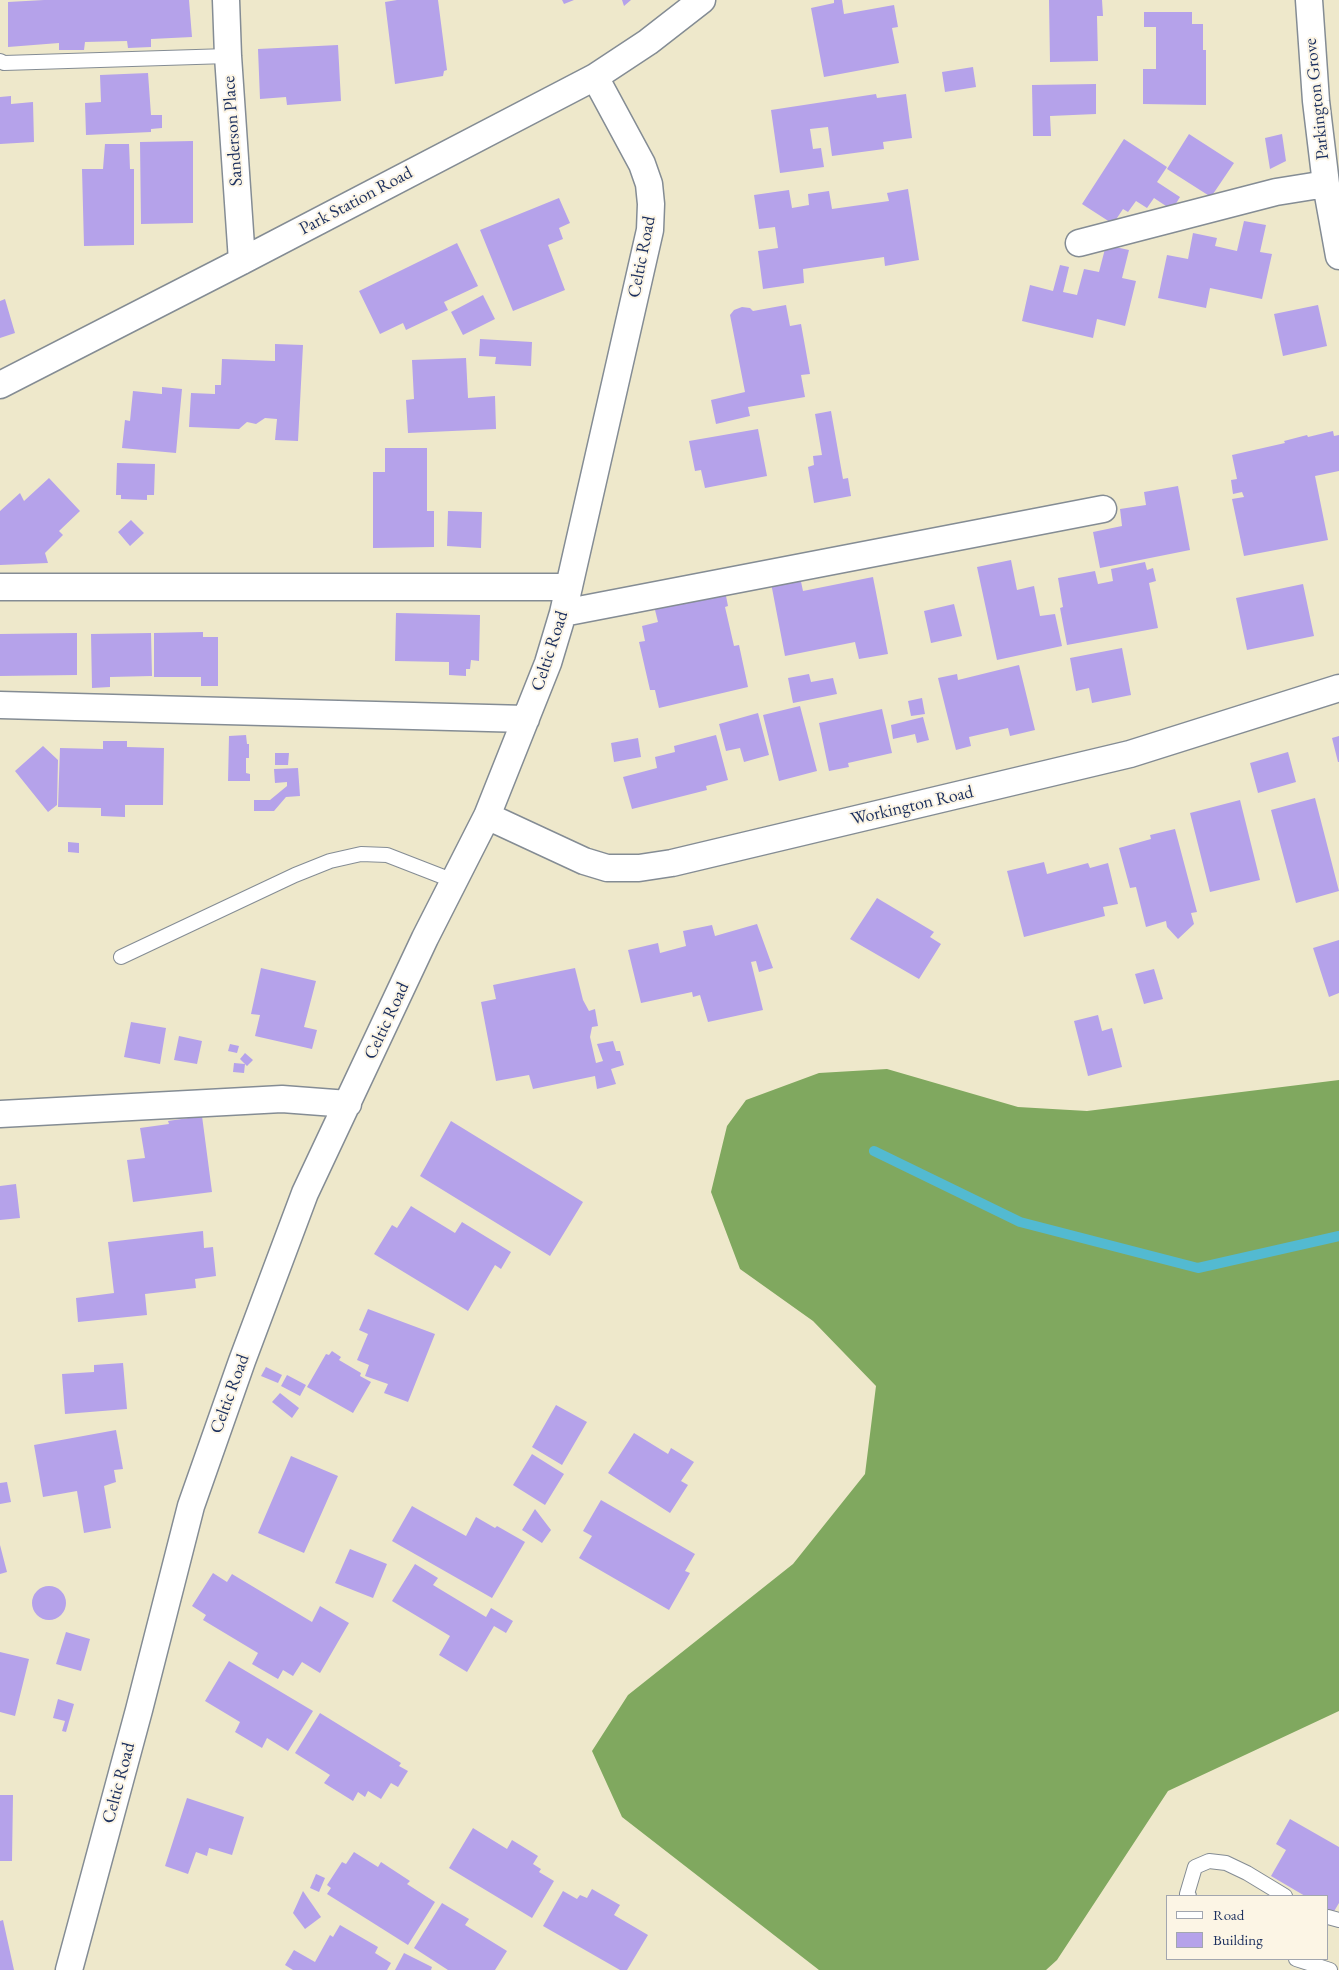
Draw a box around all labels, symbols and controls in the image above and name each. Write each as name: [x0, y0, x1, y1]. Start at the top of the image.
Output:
street label: Parkington Grove: [1300, 37, 1334, 161]
street label: Sanderson Place: [218, 75, 248, 187]
street label: Park Station Road: [296, 162, 416, 240]
street label: Celtic Road: [624, 214, 660, 300]
street label: Celtic Road: [527, 608, 573, 694]
street label: Workington Road: [849, 781, 975, 831]
street label: Celtic Road: [360, 979, 414, 1063]
street label: Celtic Road: [206, 1351, 254, 1437]
street label: Celtic Road: [98, 1740, 140, 1826]
legend: [1166, 1895, 1329, 1960]
text: Road: [1213, 1905, 1244, 1924]
text: Building: [1213, 1930, 1263, 1949]

